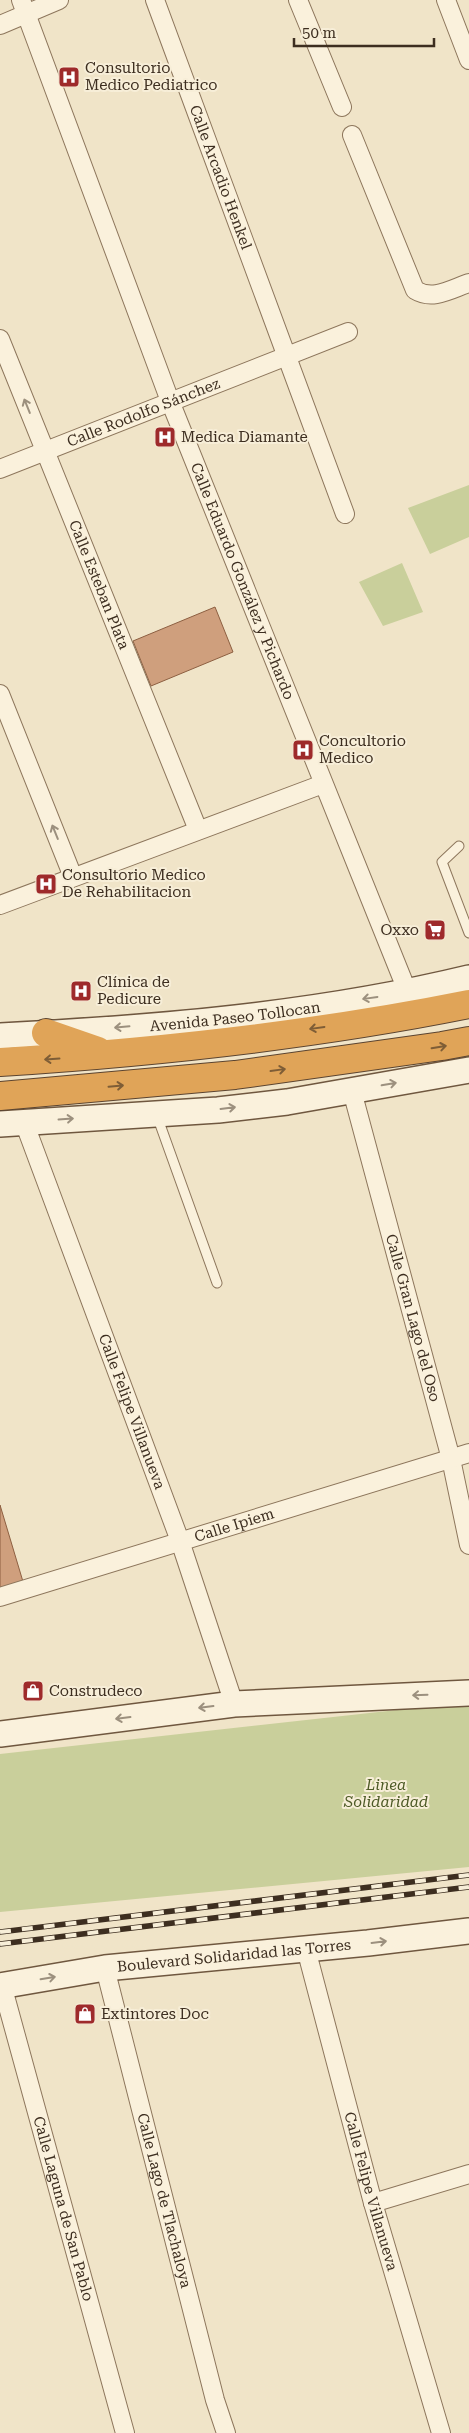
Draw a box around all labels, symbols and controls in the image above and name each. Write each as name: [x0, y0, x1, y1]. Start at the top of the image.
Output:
scale bar: [294, 15, 434, 47]
text: 50 m: [302, 24, 337, 42]
place label: Consultorio Medico Pediatrico: [85, 59, 217, 94]
hospital icon: Consultorio Medico Pediatrico: [57, 65, 81, 89]
street label: Calle Arcadio Henkel: [186, 103, 256, 252]
street label: Calle Rodolfo Sánchez: [64, 374, 222, 451]
one-way arrow: [21, 399, 31, 414]
hospital icon: Medica Diamante: [153, 425, 177, 449]
place label: Medica Diamante: [181, 428, 308, 446]
street label: Calle Eduardo González y Pichardo: [187, 460, 298, 702]
street label: Calle Esteban Plata: [65, 518, 133, 652]
place label: Concultorio Medico: [319, 732, 406, 767]
hospital icon: Concultorio Medico: [291, 738, 315, 762]
one-way arrow: [49, 825, 59, 840]
place label: Consultorio Medico De Rehabilitacion: [62, 866, 206, 901]
hospital icon: Consultorio Medico De Rehabilitacion: [34, 872, 58, 896]
supermarket icon: Oxxo: [423, 918, 447, 942]
place label: Oxxo: [380, 921, 419, 939]
place label: Clínica de Pedicure: [97, 973, 170, 1008]
hospital icon: Clínica de Pedicure: [69, 979, 93, 1003]
one-way arrow: [362, 993, 378, 1003]
street label: Avenida Paseo Tollocan: [149, 998, 322, 1035]
one-way arrow: [114, 1022, 130, 1032]
one-way arrow: [310, 1024, 326, 1034]
one-way arrow: [430, 1041, 446, 1051]
one-way arrow: [44, 1054, 60, 1063]
one-way arrow: [269, 1064, 285, 1074]
one-way arrow: [380, 1079, 396, 1089]
one-way arrow: [108, 1081, 124, 1091]
one-way arrow: [220, 1103, 236, 1113]
one-way arrow: [58, 1115, 74, 1124]
street label: Calle Gran Lago del Oso: [382, 1232, 444, 1404]
street label: Calle Felipe Villanueva: [95, 1331, 169, 1492]
street label: Calle Ipiem: [192, 1504, 277, 1546]
shop icon: Construdeco: [21, 1679, 45, 1703]
place label: Construdeco: [49, 1682, 142, 1700]
one-way arrow: [413, 1690, 429, 1700]
one-way arrow: [198, 1702, 214, 1712]
one-way arrow: [115, 1713, 131, 1723]
park label: Linea Solidaridad: [343, 1776, 428, 1811]
street label: Boulevard Solidaridad las Torres: [116, 1936, 352, 1976]
one-way arrow: [371, 1937, 387, 1947]
one-way arrow: [40, 1972, 56, 1982]
shop icon: Extintores Doc: [73, 2002, 97, 2026]
place label: Extintores Doc: [101, 2005, 209, 2023]
street label: Calle Felipe Villanueva: [340, 2110, 402, 2273]
street label: Calle Lago de Tlachaloya: [133, 2111, 195, 2290]
street label: Calle Laguna de San Pablo: [29, 2114, 97, 2303]

